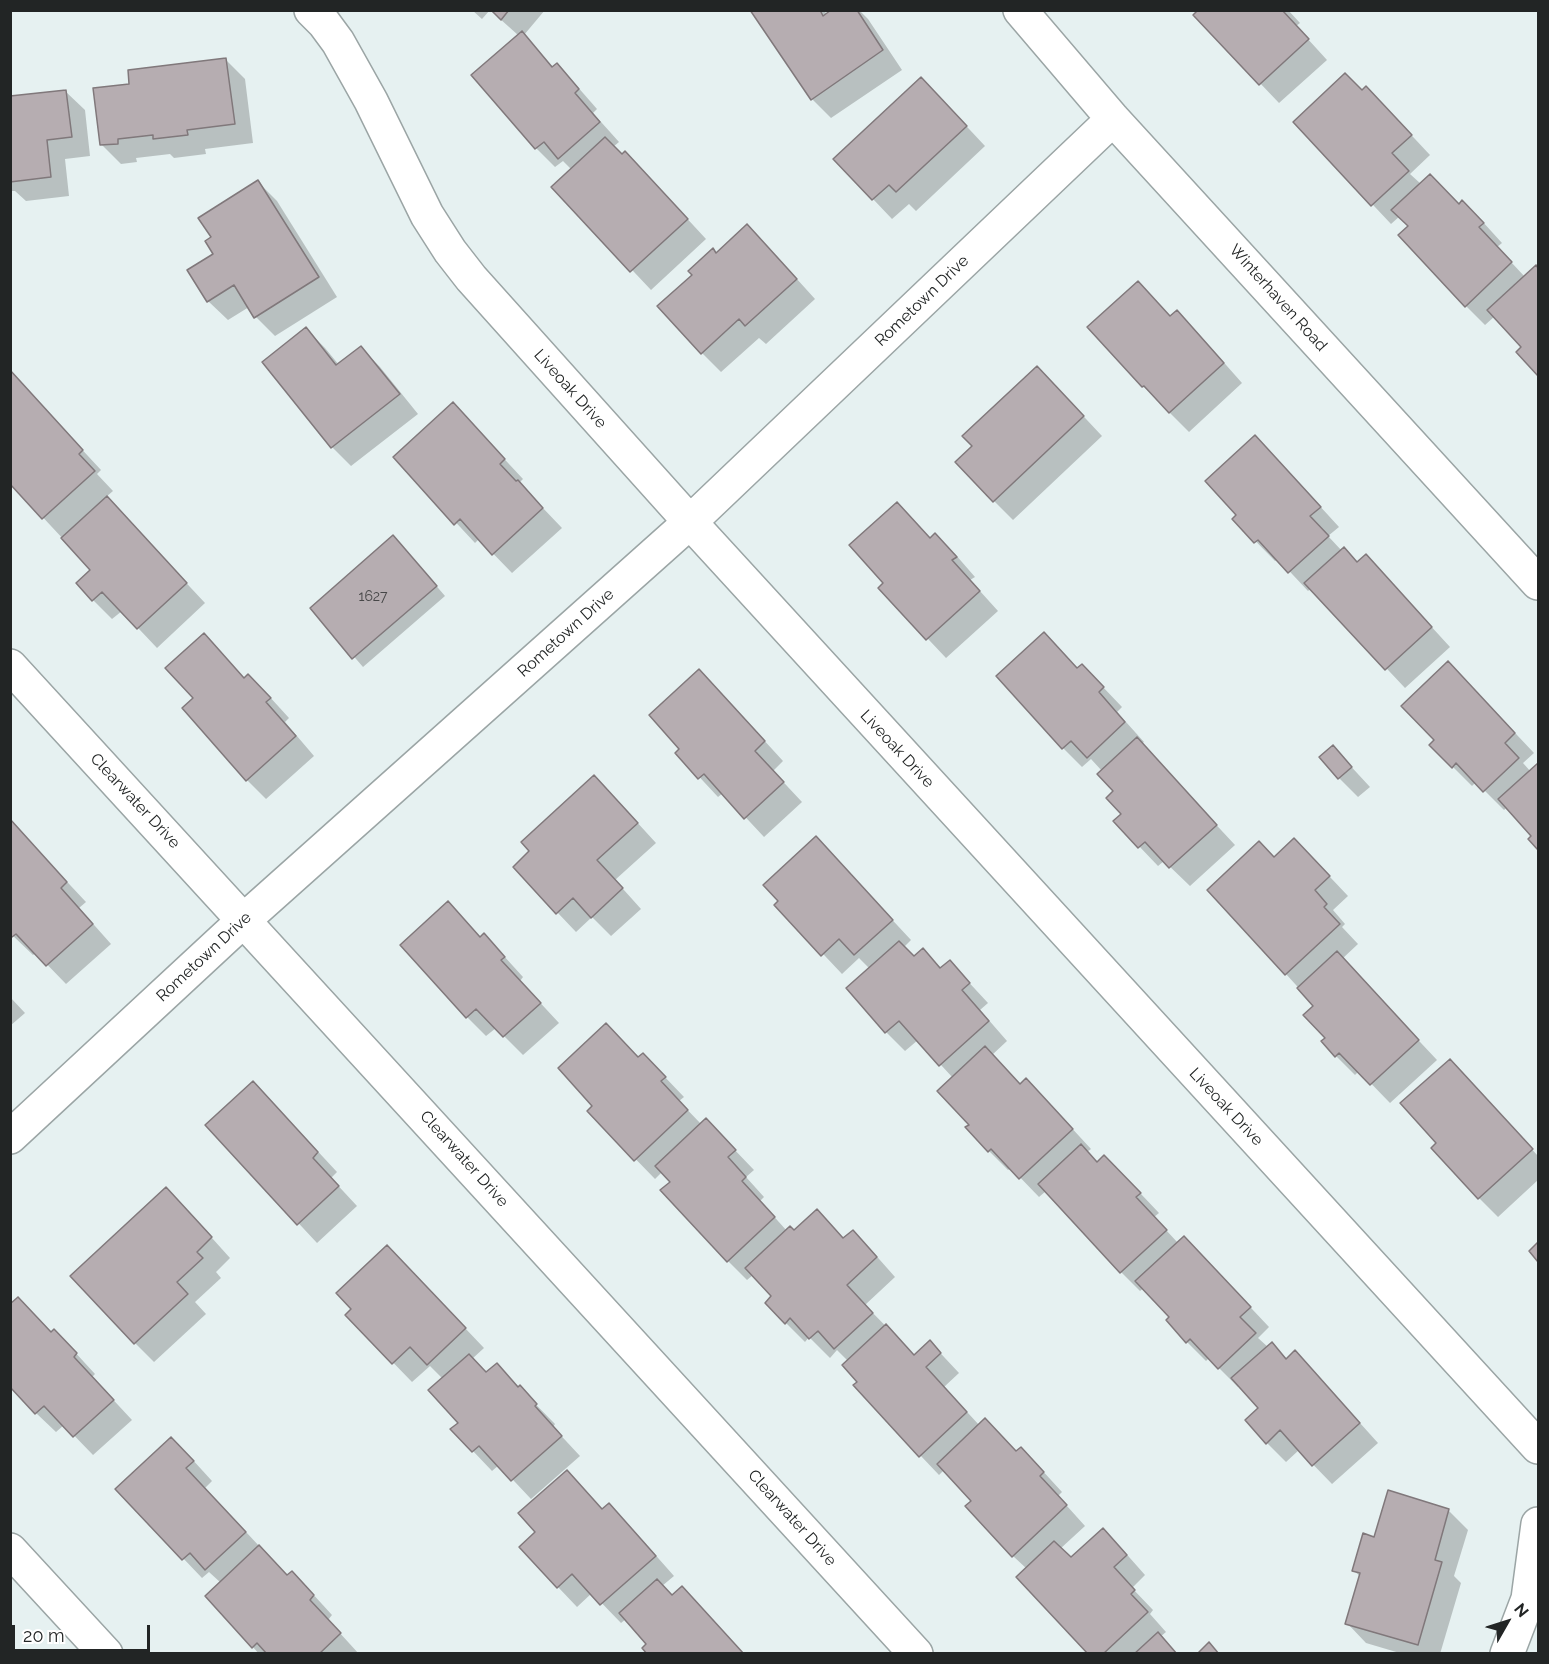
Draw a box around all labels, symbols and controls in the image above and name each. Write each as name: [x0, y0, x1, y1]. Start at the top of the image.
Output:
street label: Winterhaven Road: [1225, 241, 1331, 355]
street label: Rometown Drive: [871, 251, 973, 351]
street label: Liveoak Drive: [530, 346, 610, 432]
street label: Rometown Drive: [514, 585, 618, 681]
house number: 1627: [358, 589, 388, 605]
street label: Liveoak Drive: [856, 706, 938, 792]
street label: Clearwater Drive: [86, 749, 184, 853]
street label: Rometown Drive: [153, 908, 255, 1006]
street label: Liveoak Drive: [1185, 1064, 1267, 1150]
street label: Clearwater Drive: [416, 1107, 512, 1211]
street label: Clearwater Drive: [744, 1466, 840, 1570]
north arrow: [1477, 1592, 1537, 1652]
text: N: [1510, 1600, 1533, 1621]
scale bar: [15, 1613, 153, 1651]
text: 20 m: [23, 1625, 65, 1646]

